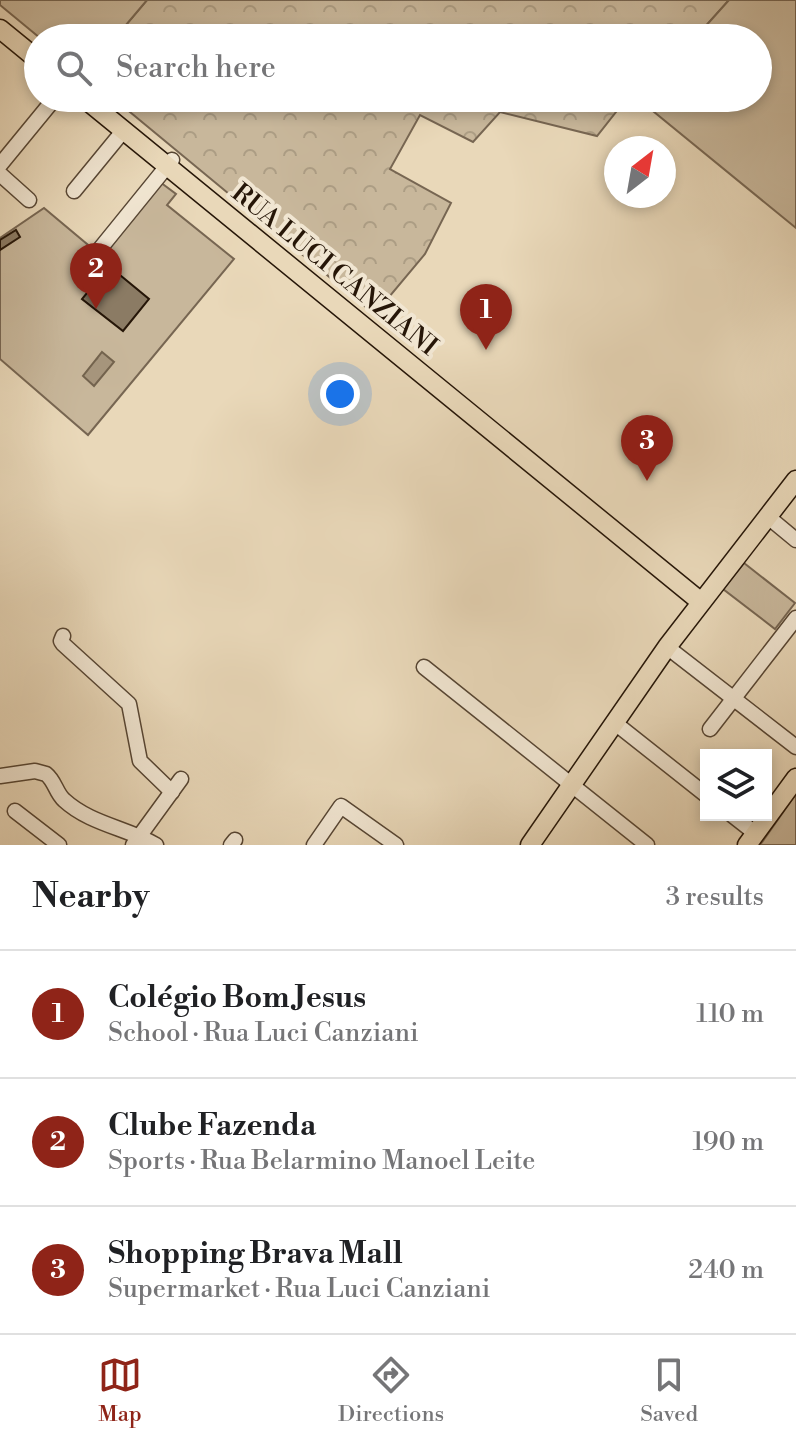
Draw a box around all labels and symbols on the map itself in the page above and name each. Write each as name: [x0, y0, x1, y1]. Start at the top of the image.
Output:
north arrow: [604, 136, 676, 208]
street label: RUA LUCI CANZIANI: [225, 177, 444, 363]
pin: 2: [70, 243, 122, 309]
pin: 1: [460, 284, 512, 350]
your location: [320, 374, 360, 414]
pin: 3: [621, 415, 673, 481]

